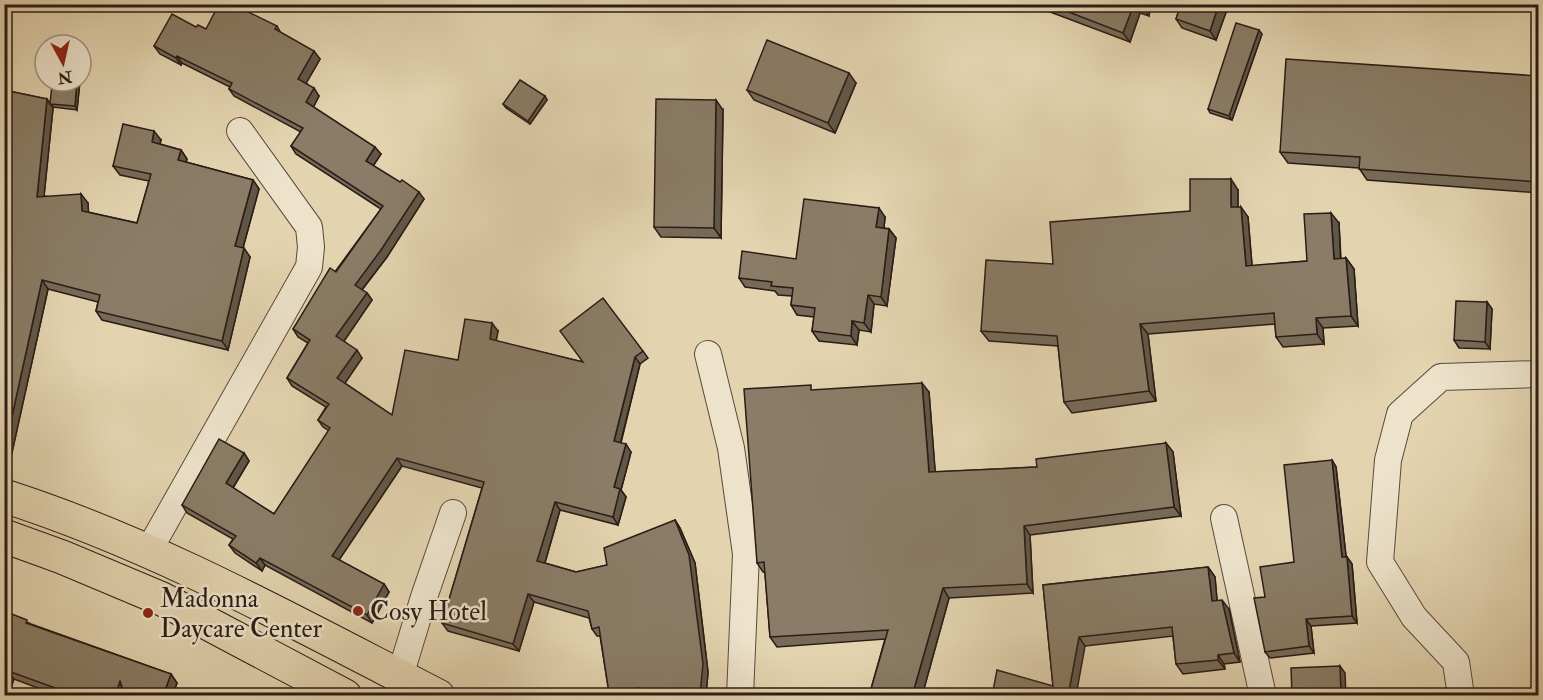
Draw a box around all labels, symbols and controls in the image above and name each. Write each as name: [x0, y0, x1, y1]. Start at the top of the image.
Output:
north arrow: [33, 33, 93, 93]
text: N: [56, 66, 74, 88]
place label: Madonna Daycare Center: [160, 583, 322, 645]
place label: Cosy Hotel: [370, 596, 487, 628]
marker: Cosy Hotel: [351, 604, 365, 618]
marker: Madonna Daycare Center: [141, 606, 155, 620]

